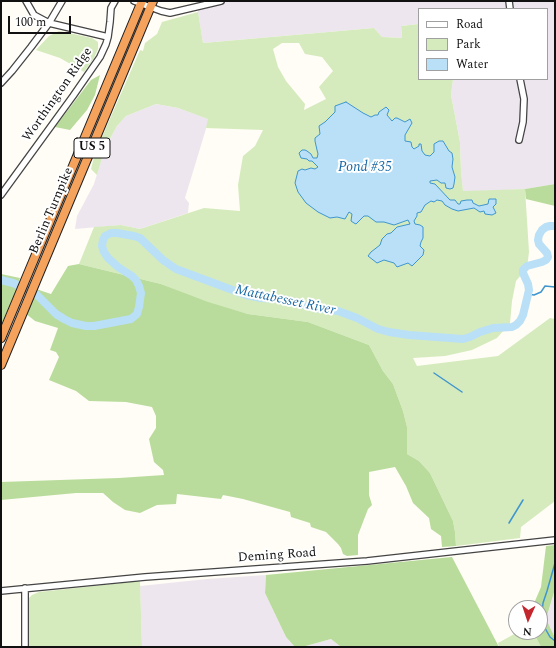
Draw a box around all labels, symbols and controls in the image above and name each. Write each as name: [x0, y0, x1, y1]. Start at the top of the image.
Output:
scale bar: [10, 8, 73, 34]
legend: [418, 8, 548, 80]
text: 100 m: [15, 13, 46, 32]
text: Road: [456, 15, 483, 34]
text: Park: [456, 35, 481, 54]
street label: Worthington Ridge: [20, 45, 96, 145]
text: Water: [456, 55, 488, 74]
road number: US 5: [74, 138, 110, 158]
water label: Pond #35: [338, 160, 392, 176]
street label: Berlin Turnpike: [27, 166, 77, 256]
water label: Mattabesset River: [233, 282, 337, 320]
street label: Deming Road: [237, 545, 317, 567]
north arrow: [508, 600, 548, 640]
text: N: [522, 623, 532, 640]

